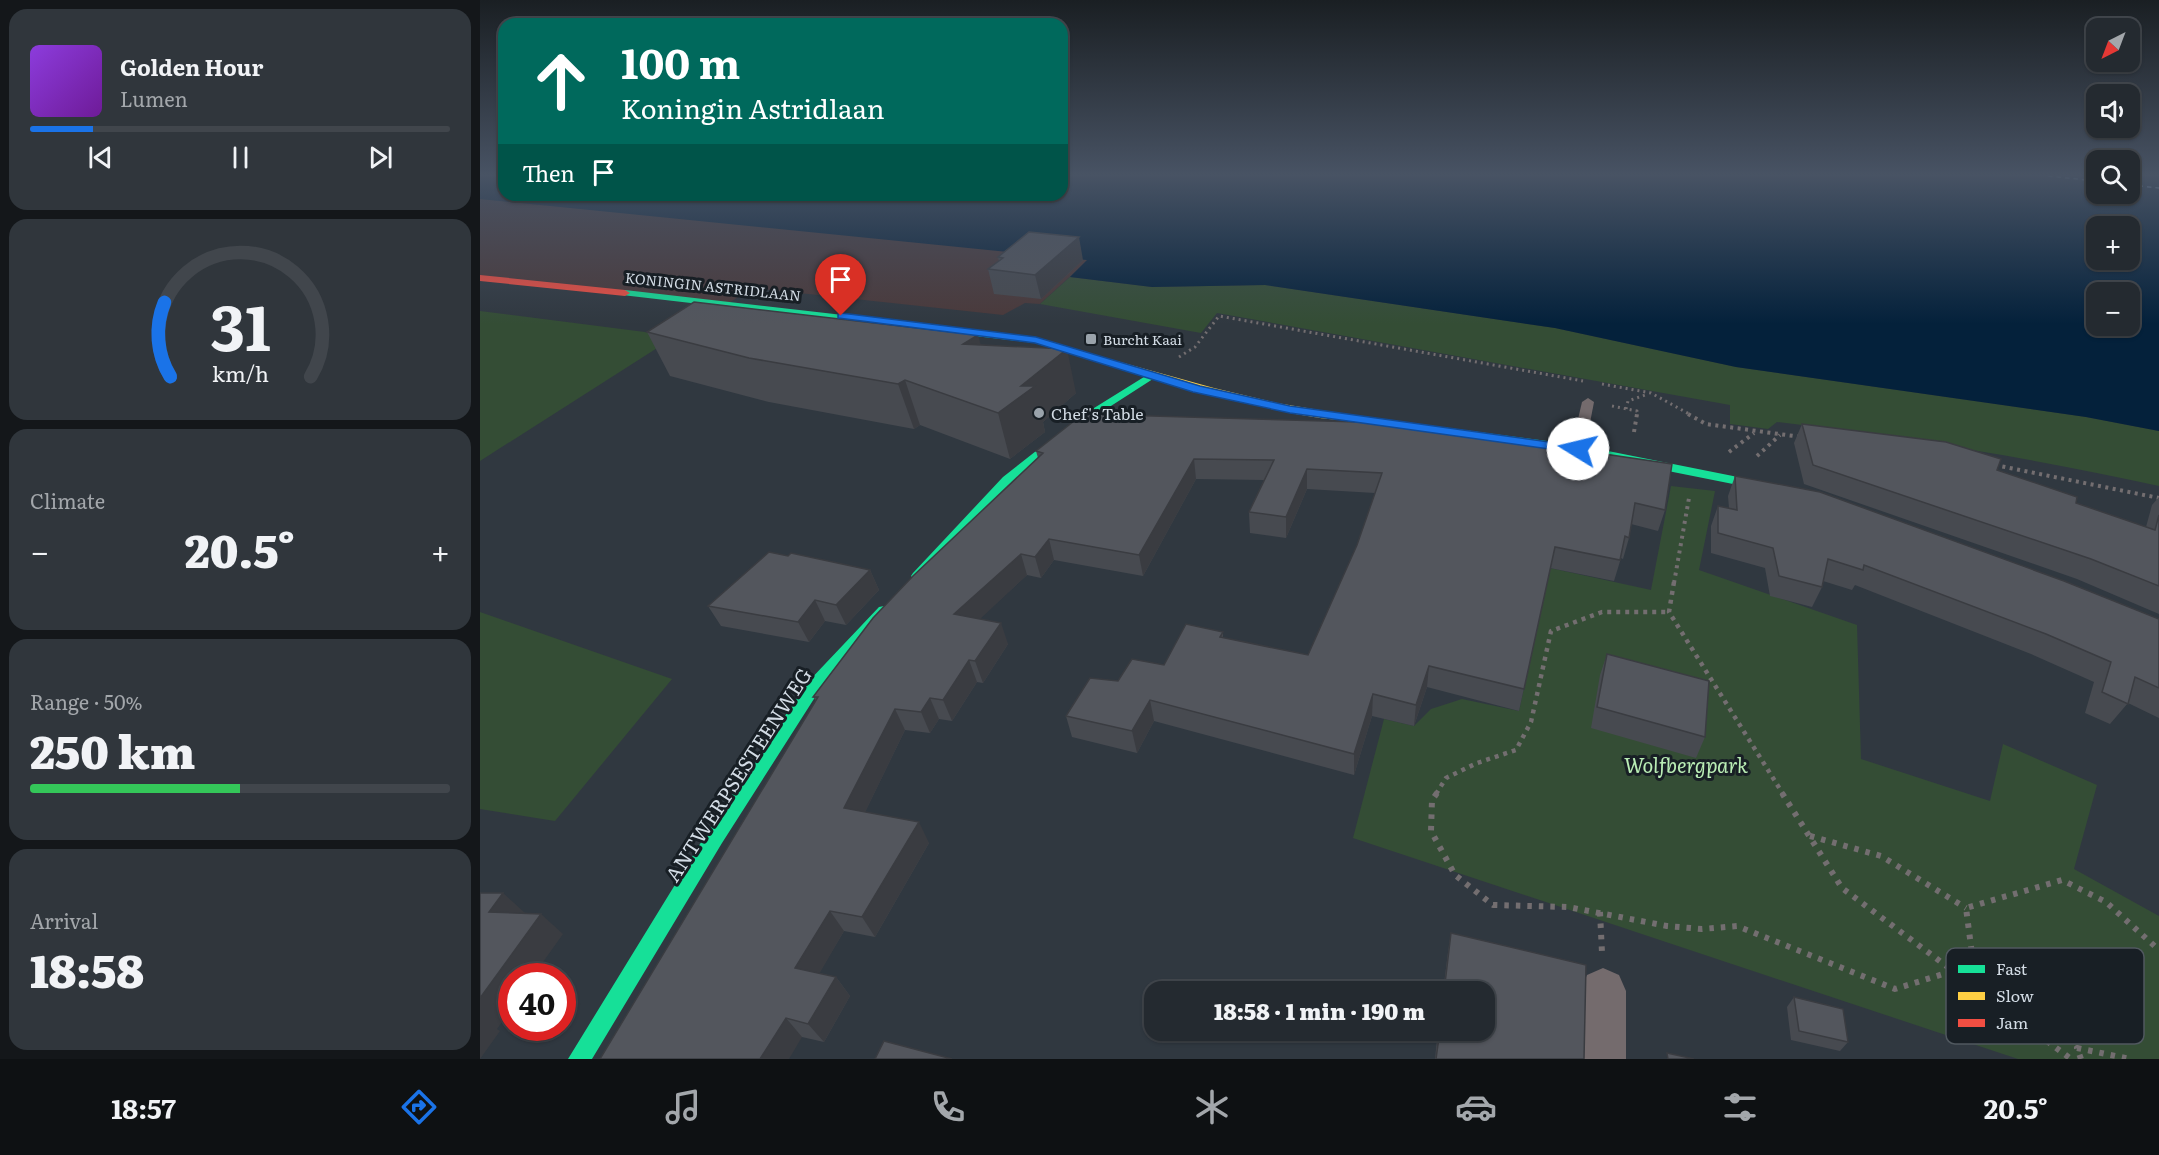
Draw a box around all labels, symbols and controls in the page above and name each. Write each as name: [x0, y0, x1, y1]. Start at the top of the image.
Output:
north arrow: [2086, 18, 2140, 72]
map controls: [2086, 18, 2140, 336]
text: 100 m: [621, 30, 740, 92]
icon: ahead: [522, 42, 600, 120]
text: Golden Hour: [120, 50, 263, 83]
text: Lumen: [120, 83, 188, 113]
button: sound: [2086, 84, 2140, 138]
text: Koningin Astridlaan: [621, 87, 885, 127]
icon: previous: [84, 141, 117, 174]
icon: pause: [224, 141, 257, 174]
icon: next: [364, 141, 397, 174]
button: search: [2086, 150, 2140, 204]
text: Then: [522, 156, 575, 189]
icon: arrive: [587, 156, 620, 189]
button: +: [2086, 216, 2140, 270]
pin: [815, 254, 866, 316]
icon: arrive: [824, 263, 857, 296]
street label: KONINGIN ASTRIDLAAN: [624, 267, 802, 305]
text: 31: [210, 278, 270, 370]
button: −: [2086, 282, 2140, 336]
place label: Burcht Kaai: [1103, 329, 1182, 349]
marker: Burcht Kaai: [1084, 332, 1098, 346]
text: km/h: [211, 357, 269, 389]
place label: Chef's Table: [1051, 401, 1144, 425]
marker: Chef's Table: [1032, 406, 1046, 420]
position arrow: [1546, 417, 1610, 481]
text: Climate: [30, 485, 105, 515]
text: 20.5°: [185, 515, 295, 582]
text: −: [30, 525, 49, 574]
text: +: [431, 525, 450, 574]
street label: ANTWERPSESTEENWEG: [656, 661, 818, 887]
text: Range · 50%: [30, 686, 143, 716]
text: 250 km: [30, 716, 195, 783]
park label: Wolfbergpark: [1624, 749, 1748, 779]
text: Arrival: [30, 905, 98, 935]
text: 18:58: [30, 935, 144, 1002]
legend: [1946, 948, 2144, 1044]
text: Fast: [1996, 956, 2028, 980]
speed limit sign: 40: [498, 963, 576, 1041]
text: Slow: [1996, 983, 2034, 1007]
text: 18:58 · 1 min · 190 m: [1214, 994, 1425, 1027]
text: Jam: [1996, 1010, 2029, 1034]
icon: directions: [398, 1086, 440, 1128]
icon: music: [662, 1086, 704, 1128]
icon: phone: [927, 1086, 969, 1128]
icon: climate: [1191, 1086, 1233, 1128]
icon: car: [1455, 1086, 1497, 1128]
icon: filters: [1719, 1086, 1761, 1128]
text: 18:57: [111, 1087, 176, 1127]
text: 20.5°: [1984, 1087, 2048, 1127]

